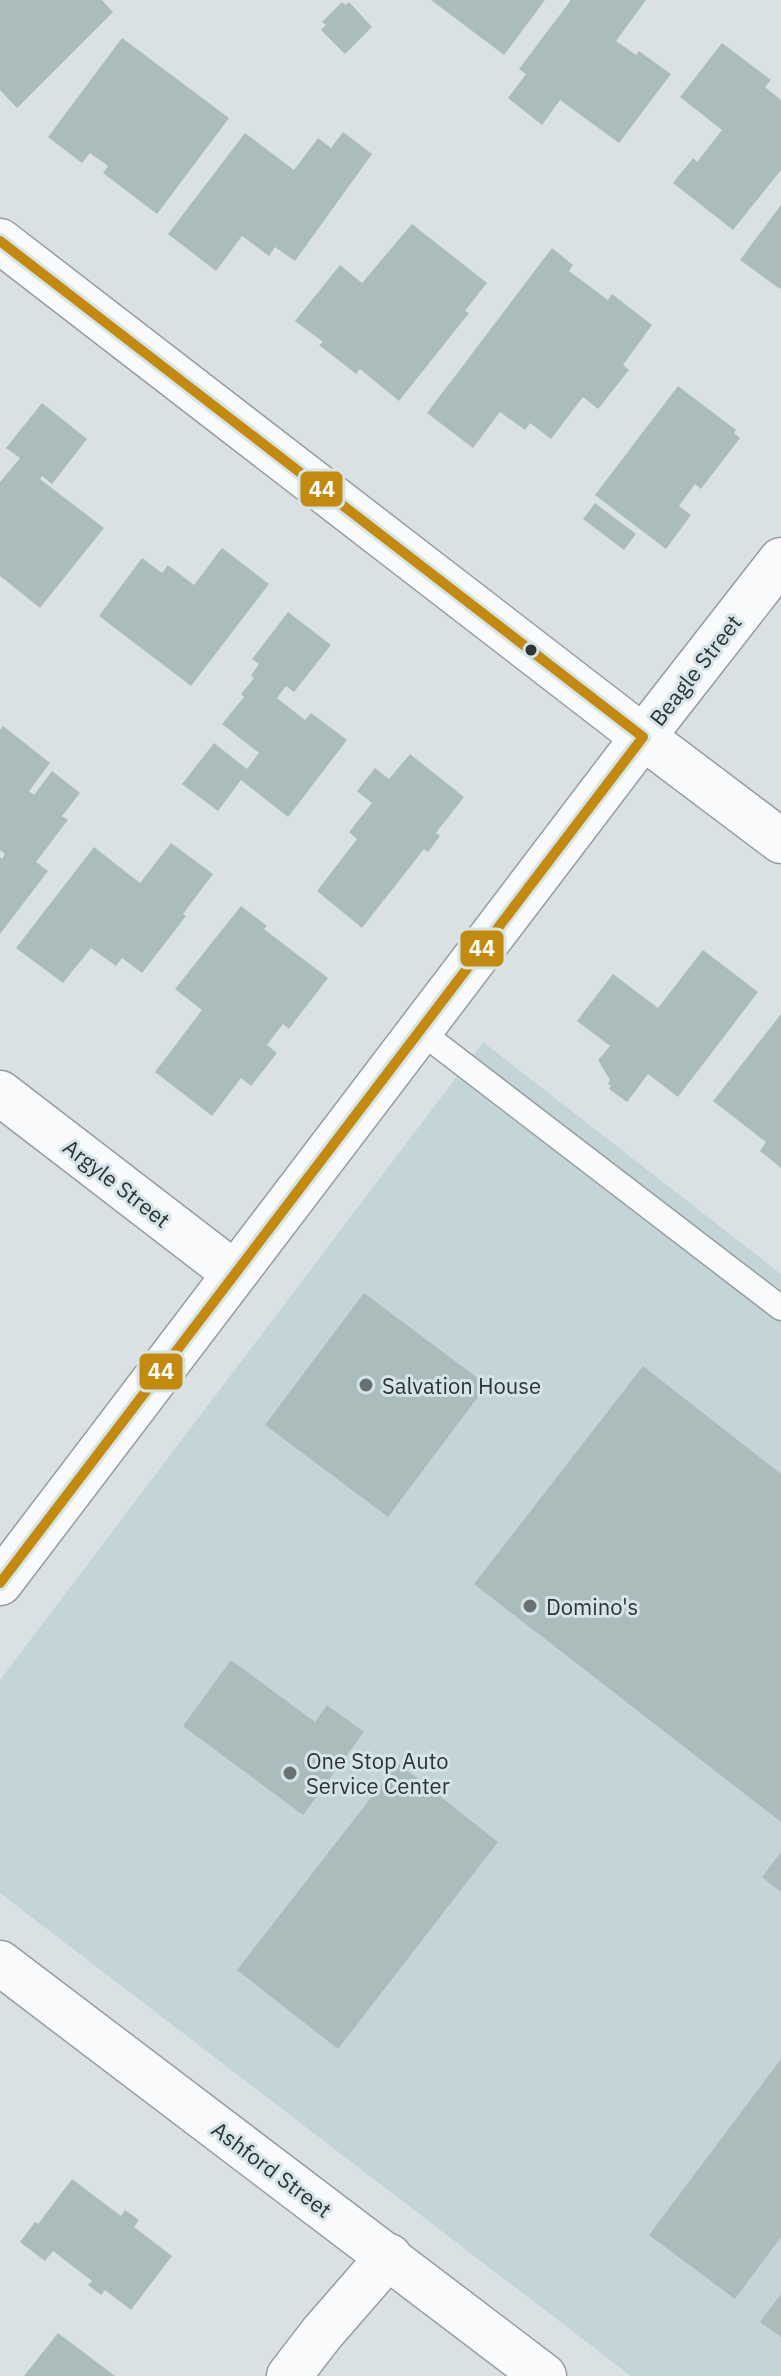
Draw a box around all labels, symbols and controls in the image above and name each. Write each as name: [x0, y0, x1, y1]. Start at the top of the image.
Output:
line badge: 44: [299, 470, 344, 508]
text: 44: [309, 474, 335, 503]
street label: Beagle Street: [643, 609, 747, 731]
unlabelled marker: [523, 642, 539, 658]
line badge: 44: [459, 929, 505, 968]
text: 44: [469, 933, 495, 962]
street label: Argyle Street: [58, 1132, 176, 1234]
line badge: 44: [138, 1352, 184, 1391]
text: 44: [148, 1356, 174, 1385]
place label: Salvation House: [382, 1371, 541, 1400]
marker: Salvation House: [357, 1376, 375, 1394]
place label: Domino's: [546, 1592, 638, 1621]
marker: Domino's: [521, 1597, 539, 1615]
place label: One Stop Auto Service Center: [306, 1746, 450, 1800]
marker: One Stop Auto Service Center: [281, 1764, 299, 1782]
street label: Ashford Street: [206, 2114, 338, 2224]

